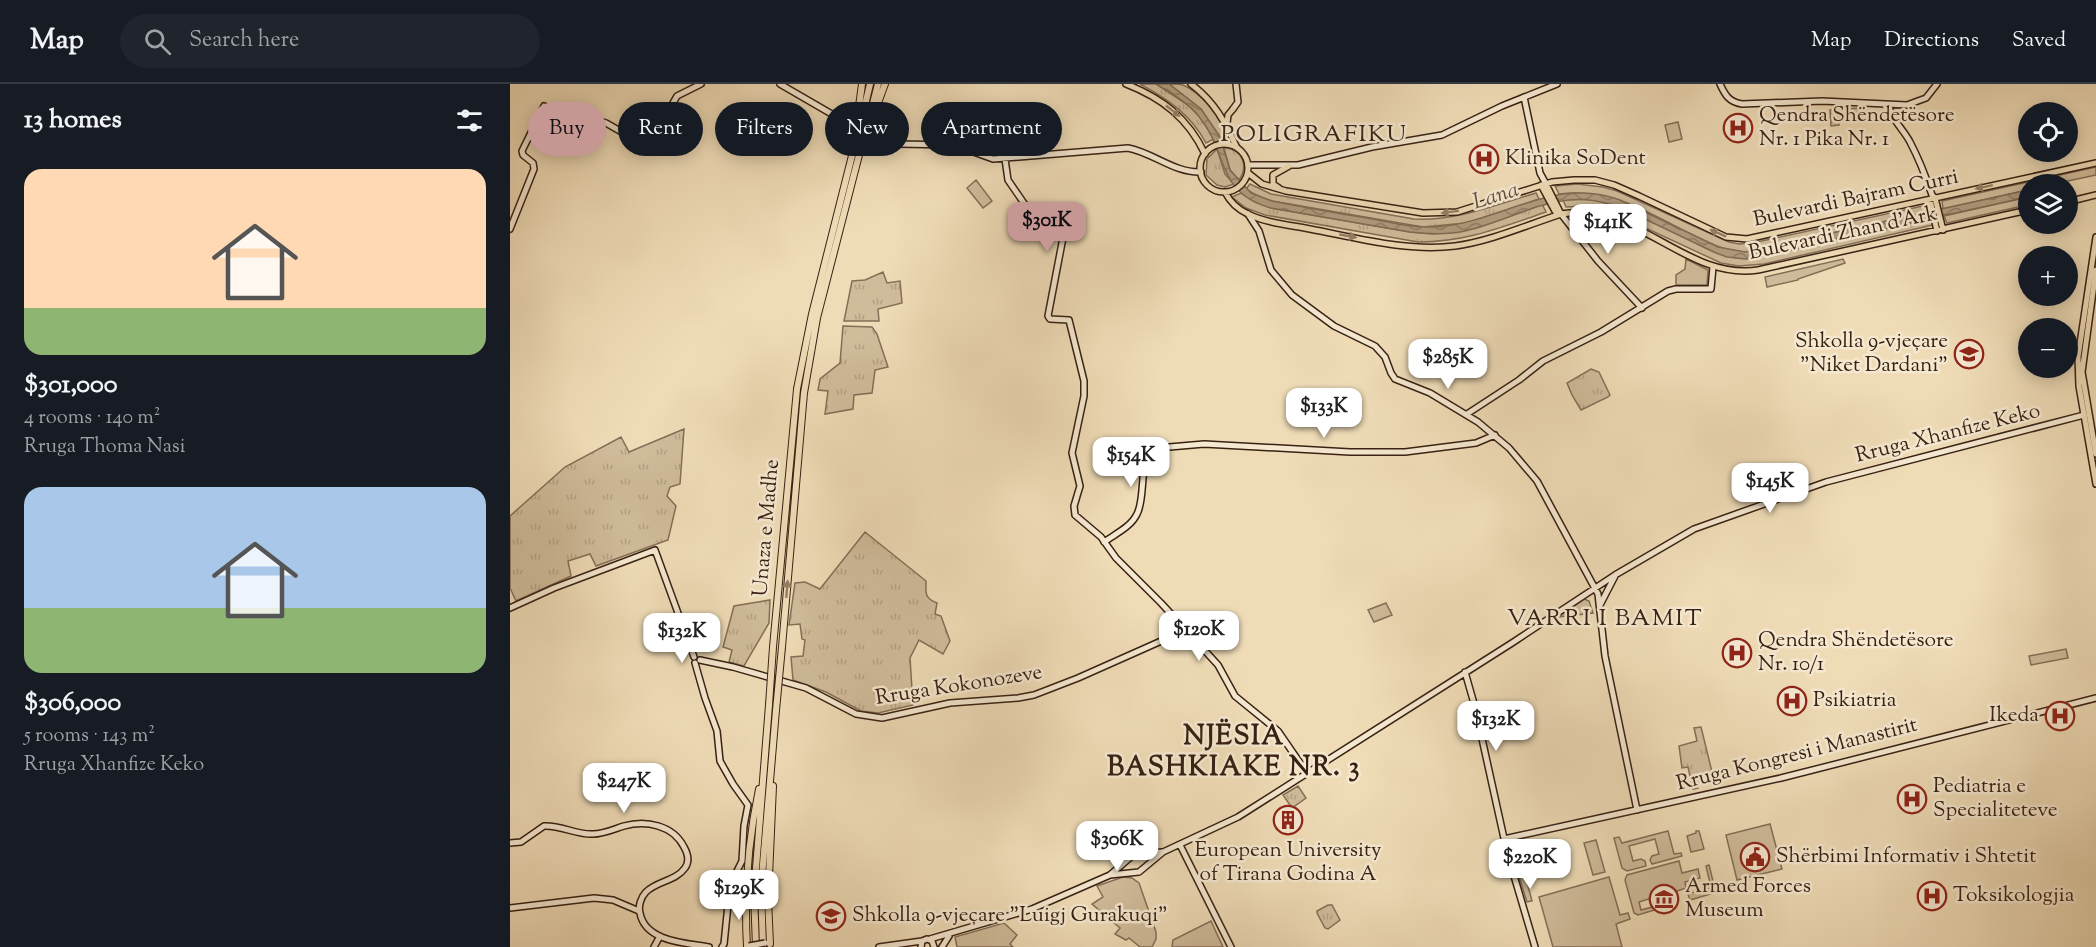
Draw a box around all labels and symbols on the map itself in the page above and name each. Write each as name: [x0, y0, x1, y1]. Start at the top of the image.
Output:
place label: Qendra Shëndetësore Nr. 1 Pika Nr. 1: [1759, 101, 1955, 155]
one-way arrow: [1165, 105, 1180, 117]
hospital icon: Qendra Shëndetësore Nr. 1 Pika Nr. 1: [1722, 112, 1754, 144]
district label: POLIGRAFIKU: [1221, 118, 1407, 152]
hospital icon: Klinika SoDent: [1468, 143, 1500, 175]
place label: Klinika SoDent: [1505, 144, 1646, 174]
street label: Bulevardi Bajram Curri: [1750, 163, 1962, 235]
water label: Lana: [1469, 175, 1523, 219]
one-way arrow: [1975, 183, 1993, 193]
street label: Bulevardi Zhan d'Ark: [1746, 199, 1941, 269]
pin: $301K: [1005, 202, 1089, 253]
pin: $141K: [1566, 204, 1650, 255]
one-way arrow: [1440, 207, 1459, 216]
one-way arrow: [1710, 228, 1727, 237]
one-way arrow: [1339, 231, 1358, 240]
place label: Shkolla 9-vjeçare "Niket Dardani": [1795, 327, 1948, 381]
school or university icon: Shkolla 9-vjeçare "Niket Dardani": [1953, 338, 1985, 370]
pin: $285K: [1406, 339, 1490, 390]
pin: $133K: [1282, 388, 1366, 439]
street label: Rruga Xhanfize Keko: [1853, 397, 2043, 471]
pin: $154K: [1089, 437, 1173, 488]
street label: Unaza e Madhe: [746, 458, 788, 598]
pin: $145K: [1728, 463, 1812, 514]
one-way arrow: [782, 580, 792, 599]
district label: VARRI I BAMIT: [1507, 602, 1703, 636]
pin: $120K: [1157, 611, 1241, 662]
pin: $132K: [640, 613, 724, 664]
place label: Qendra Shëndetësore Nr. 10/1: [1758, 626, 1954, 680]
hospital icon: Qendra Shëndetësore Nr. 10/1: [1721, 637, 1753, 669]
street label: Rruga Kokonozeve: [873, 658, 1045, 714]
hospital icon: Psikiatria: [1776, 685, 1808, 717]
place label: Psikiatria: [1813, 686, 1897, 716]
hospital icon: Ikeda: [2044, 700, 2076, 732]
pin: $132K: [1454, 701, 1538, 752]
place label: Ikeda: [1989, 701, 2039, 731]
street label: Rruga Kongresi i Manastirit: [1673, 711, 1921, 799]
district label: NJËSIA BASHKIAKE NR. 3: [1107, 718, 1361, 788]
pin: $247K: [582, 763, 666, 814]
place label: Pediatria e Specialiteteve: [1933, 772, 2058, 826]
hospital icon: Pediatria e Specialiteteve: [1896, 783, 1928, 815]
building icon: European University of Tirana Godina A: [1272, 804, 1304, 836]
pin: $306K: [1075, 821, 1159, 872]
place label: European University of Tirana Godina A: [1194, 836, 1382, 890]
pin: $220K: [1488, 839, 1572, 890]
public building icon: Shërbimi Informativ i Shtetit: [1739, 841, 1771, 873]
place label: Shërbimi Informativ i Shtetit: [1776, 842, 2036, 872]
pin: $129K: [697, 870, 781, 921]
place label: Armed Forces Museum: [1685, 872, 1811, 926]
hospital icon: Toksikologjia: [1916, 880, 1948, 912]
place label: Toksikologjia: [1953, 881, 2075, 911]
museum icon: Armed Forces Museum: [1648, 883, 1680, 915]
school or university icon: Shkolla 9-vjeçare "Luigj Gurakuqi": [815, 900, 847, 932]
place label: Shkolla 9-vjeçare "Luigj Gurakuqi": [852, 901, 1168, 931]

